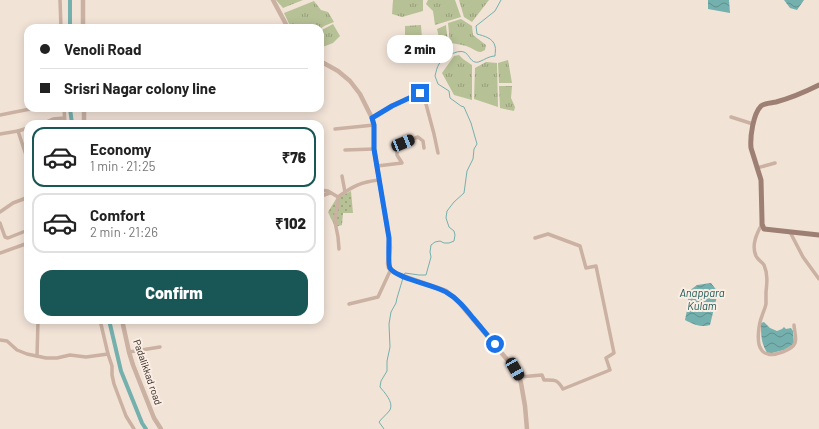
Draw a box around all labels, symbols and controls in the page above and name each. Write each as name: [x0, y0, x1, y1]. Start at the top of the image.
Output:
callout: 2 min: [387, 35, 453, 63]
text: Venoli Road: [64, 40, 141, 58]
text: 2 min: [404, 41, 436, 57]
text: Srisri Nagar colony line: [64, 79, 216, 97]
route end: [411, 84, 429, 102]
car: [390, 133, 416, 153]
icon: car: [42, 139, 78, 175]
text: Economy: [90, 140, 151, 158]
text: ₹76: [282, 148, 306, 166]
text: 1 min · 21:25: [90, 158, 156, 174]
icon: car: [42, 205, 78, 241]
text: Comfort: [90, 206, 145, 224]
text: ₹102: [275, 214, 306, 232]
text: 2 min · 21:26: [90, 224, 158, 240]
button: Confirm: [40, 270, 308, 316]
water label: Anappara Kulam: [679, 286, 725, 312]
route start: [486, 335, 504, 353]
street label: Padalikkad road: [131, 338, 165, 406]
car: [504, 356, 526, 382]

